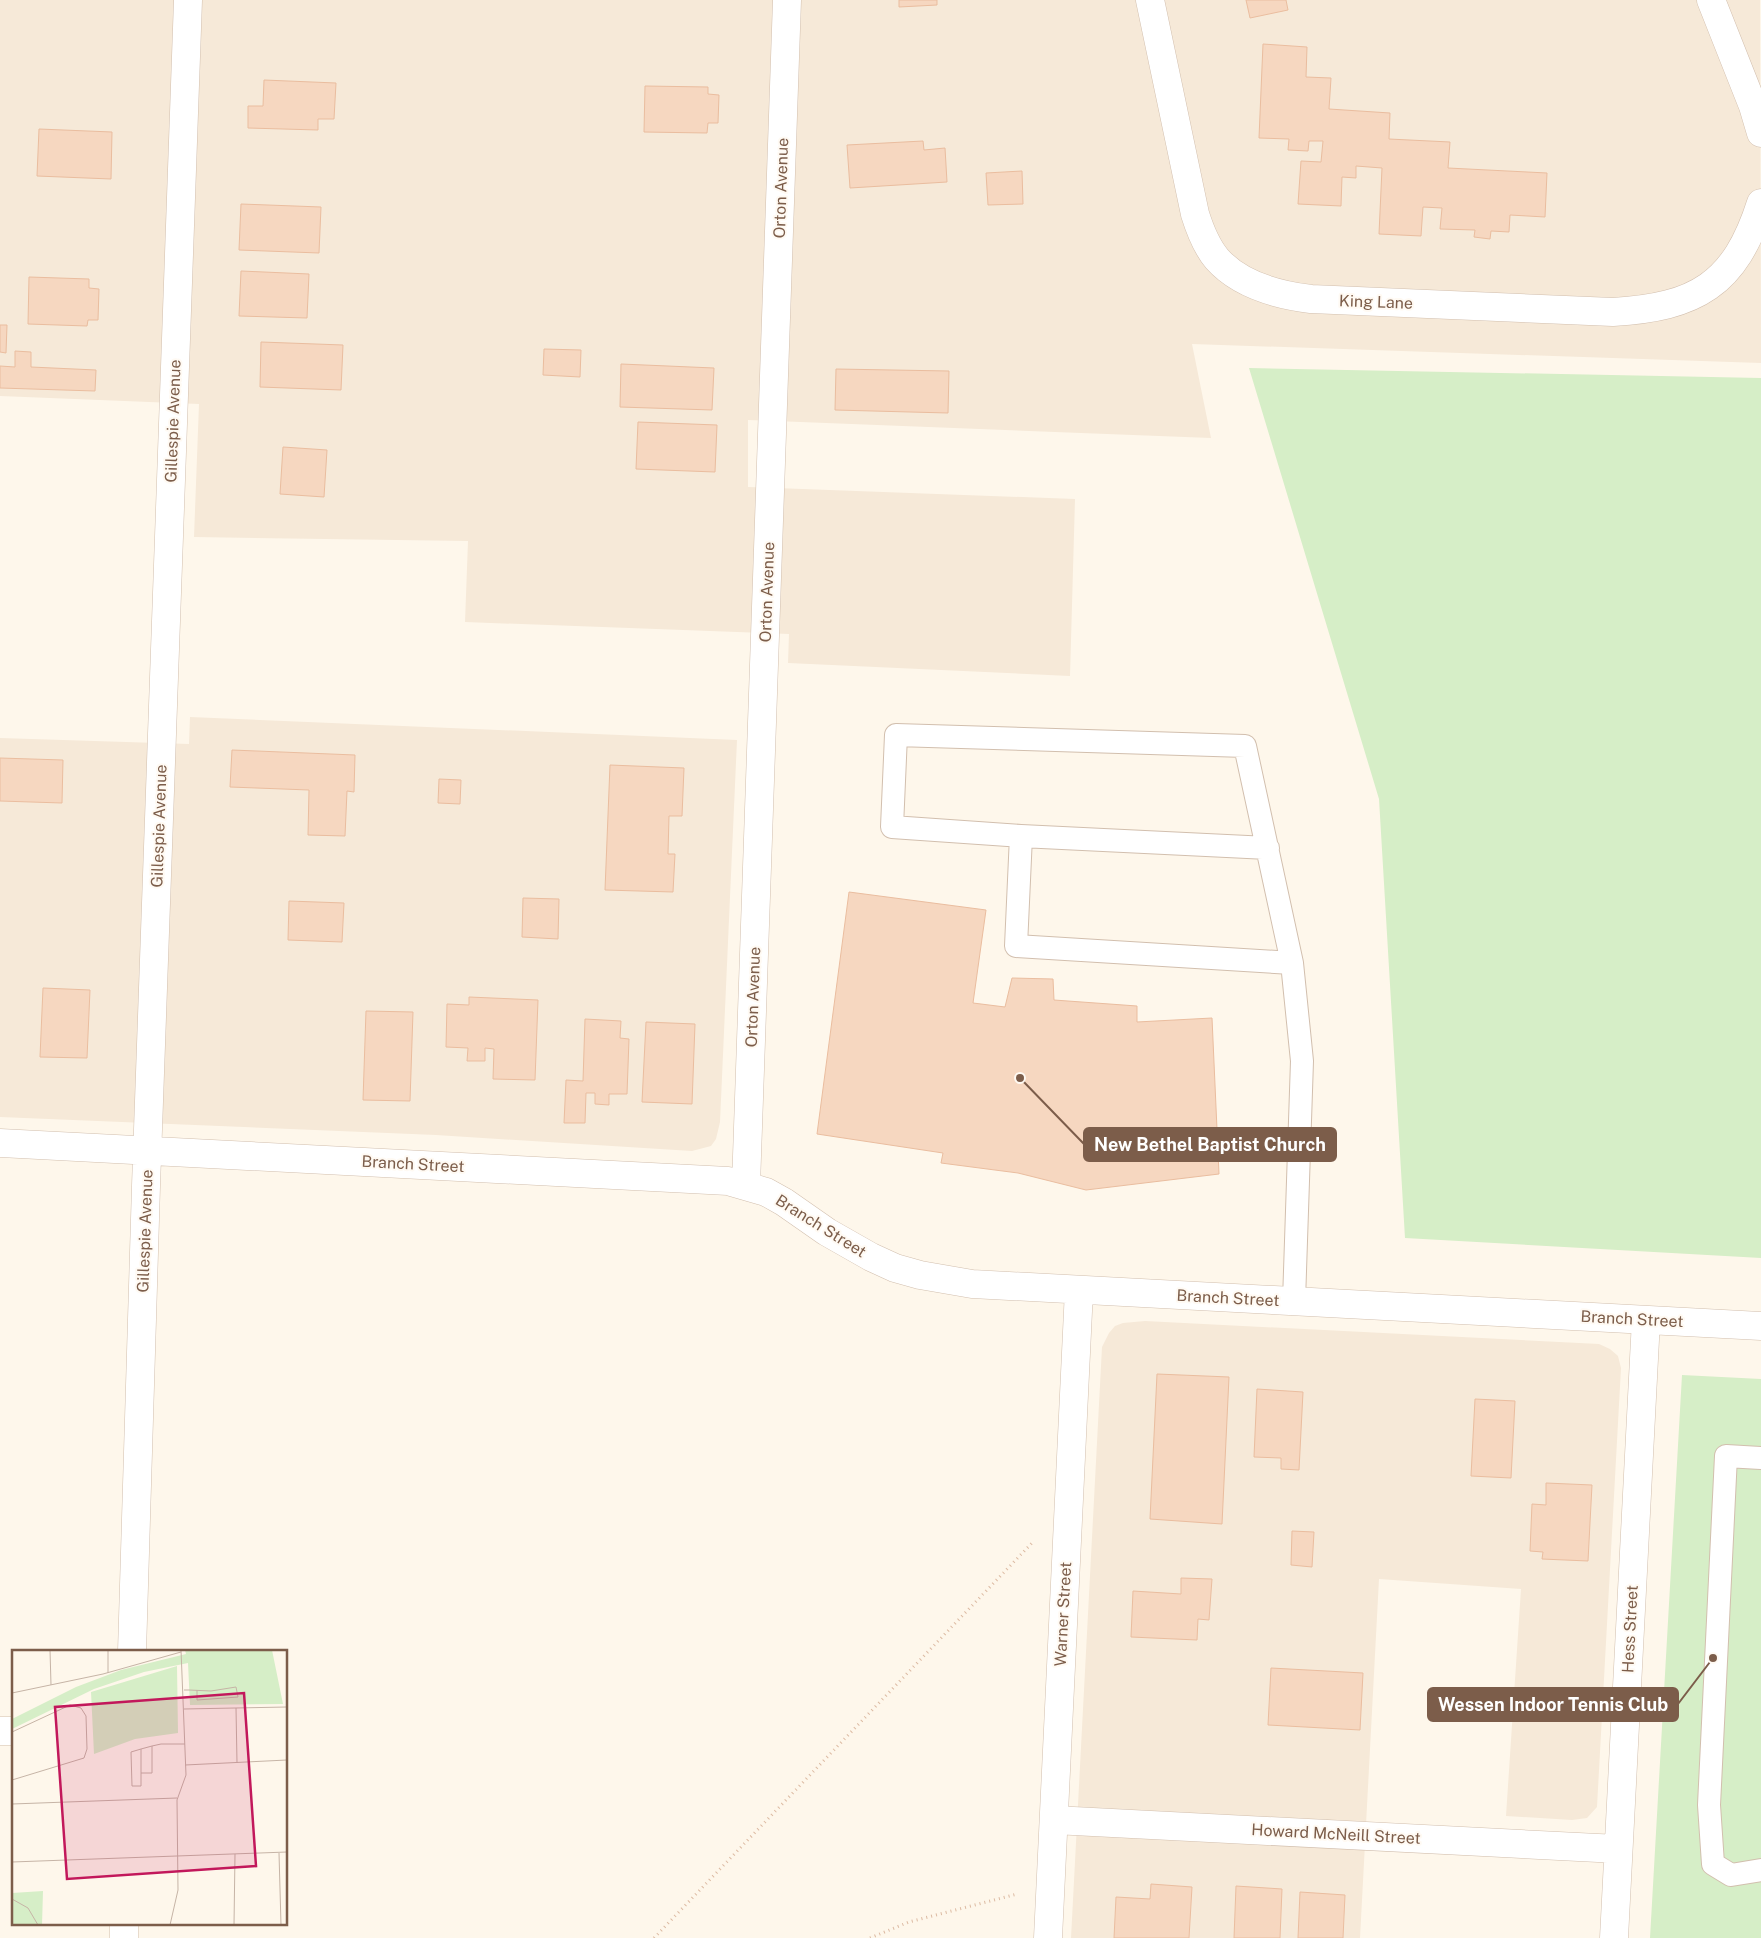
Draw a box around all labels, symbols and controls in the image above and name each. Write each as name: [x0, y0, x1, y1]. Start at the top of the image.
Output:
street label: Orton Avenue: [770, 137, 792, 239]
street label: King Lane: [1339, 291, 1413, 313]
street label: Gillespie Avenue: [161, 359, 185, 483]
street label: Orton Avenue: [756, 541, 778, 643]
street label: Gillespie Avenue: [147, 764, 171, 888]
street label: Orton Avenue: [742, 946, 764, 1048]
callout: New Bethel Baptist Church: [1084, 1128, 1336, 1161]
text: New Bethel Baptist Church: [1094, 1134, 1326, 1155]
street label: Branch Street: [361, 1152, 465, 1176]
street label: Gillespie Avenue: [133, 1169, 157, 1293]
street label: Branch Street: [772, 1191, 870, 1261]
street label: Branch Street: [1176, 1286, 1280, 1310]
street label: Branch Street: [1580, 1307, 1684, 1331]
street label: Warner Street: [1051, 1561, 1075, 1667]
street label: Hess Street: [1618, 1585, 1642, 1673]
inset map: [12, 1650, 288, 1926]
callout: Wessen Indoor Tennis Club: [1428, 1688, 1678, 1721]
text: Wessen Indoor Tennis Club: [1438, 1694, 1668, 1715]
street label: Howard McNeill Street: [1251, 1820, 1421, 1848]

